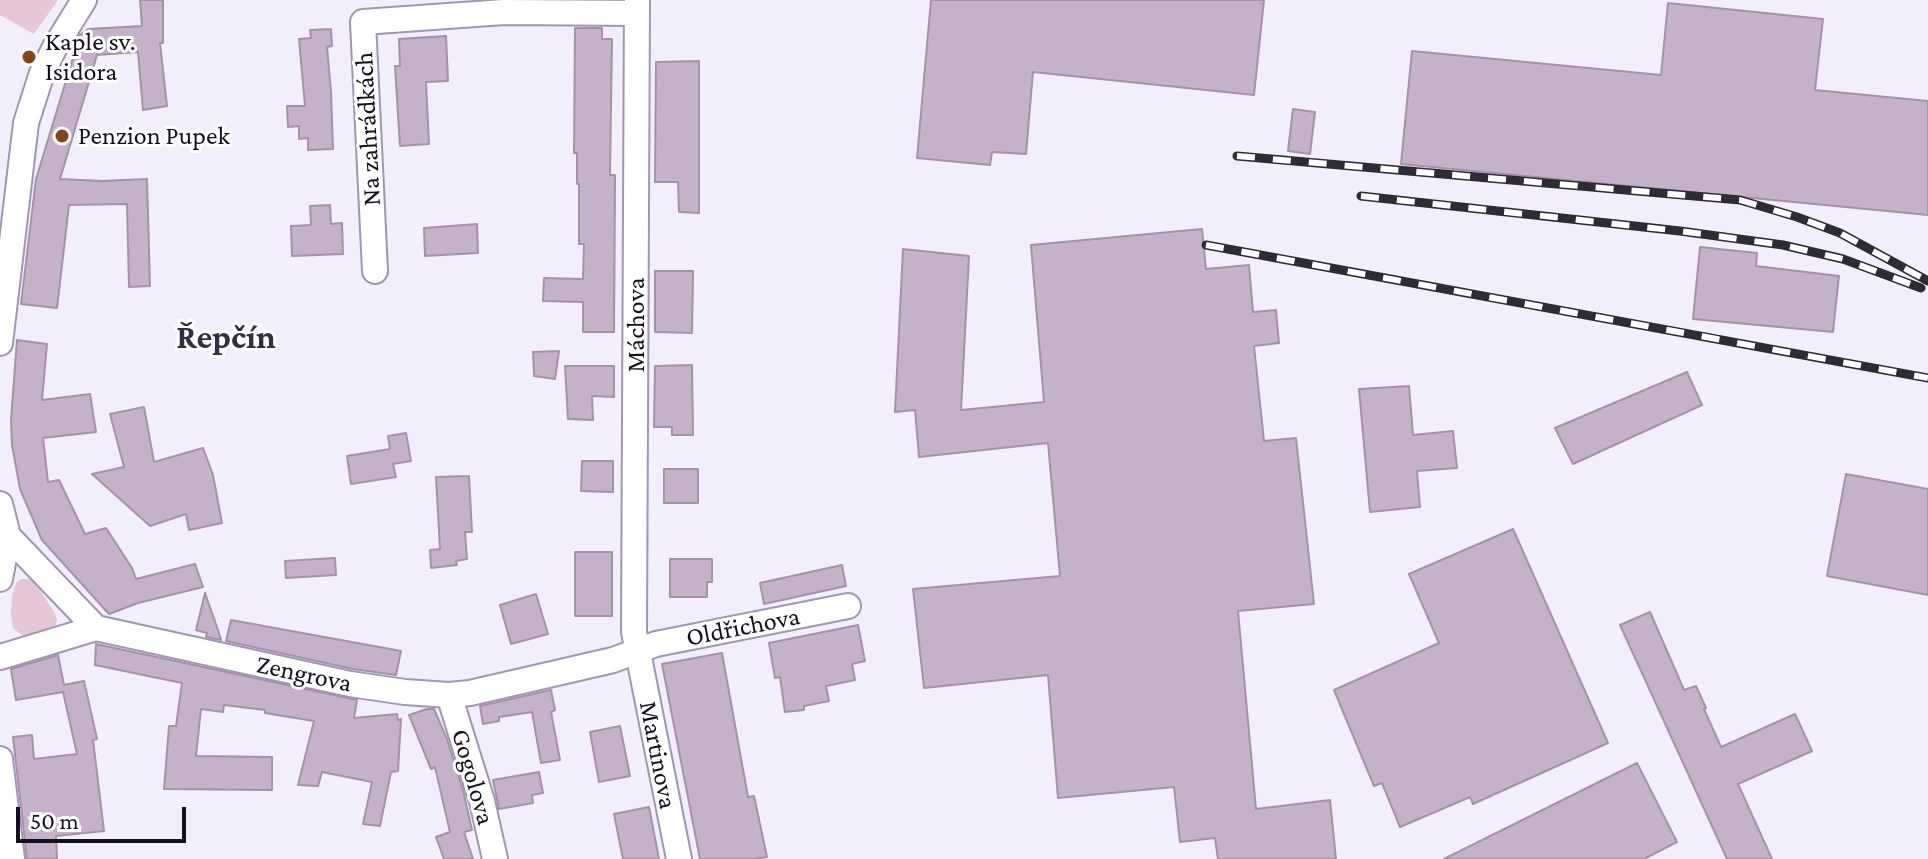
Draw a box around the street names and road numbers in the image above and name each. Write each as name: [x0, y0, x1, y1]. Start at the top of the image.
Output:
street label: Na zahrádkách: [348, 51, 388, 207]
street label: Máchova: [620, 278, 652, 372]
street label: Oldřichova: [683, 601, 803, 653]
street label: Zengrova: [253, 649, 355, 699]
street label: Martinova: [632, 699, 684, 811]
street label: Gogolova: [444, 725, 502, 829]

